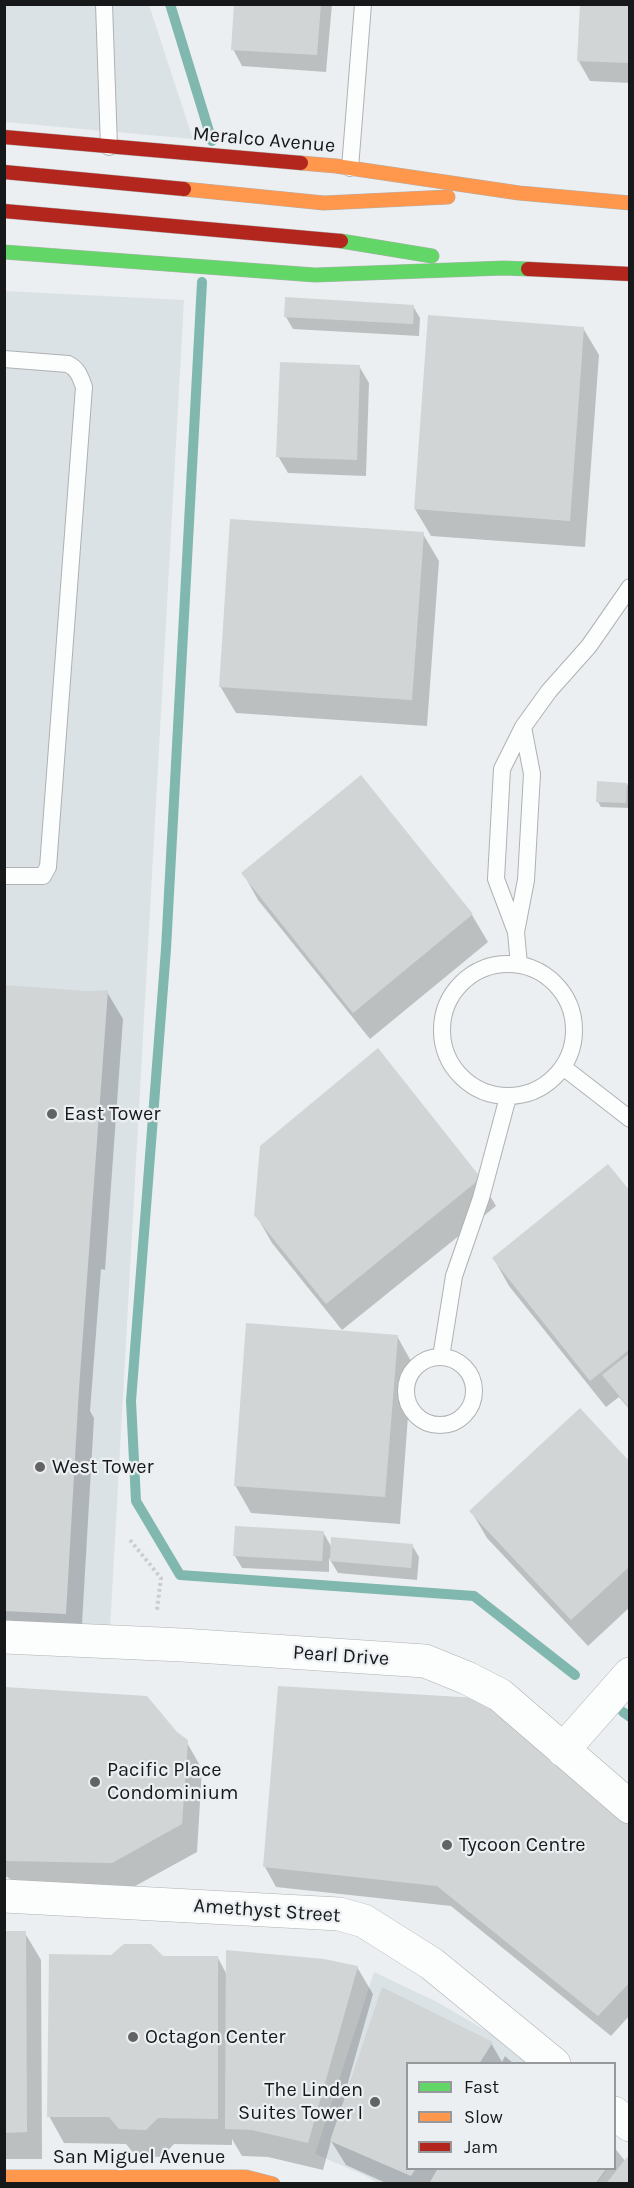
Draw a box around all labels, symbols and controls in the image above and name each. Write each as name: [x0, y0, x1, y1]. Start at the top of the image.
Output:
street label: Meralco Avenue: [192, 122, 336, 158]
place label: East Tower: [64, 1102, 160, 1126]
marker: East Tower: [45, 1107, 59, 1121]
place label: West Tower: [52, 1455, 154, 1479]
marker: West Tower: [33, 1460, 47, 1474]
street label: Pearl Drive: [292, 1641, 390, 1671]
place label: Pacific Place Condominium: [107, 1758, 239, 1805]
marker: Pacific Place Condominium: [88, 1775, 102, 1789]
place label: Tycoon Centre: [459, 1833, 585, 1857]
marker: Tycoon Centre: [440, 1838, 454, 1852]
street label: Amethyst Street: [193, 1894, 341, 1928]
place label: Octagon Center: [145, 2025, 285, 2049]
marker: Octagon Center: [126, 2030, 140, 2044]
legend: [406, 2062, 616, 2170]
text: Fast: [464, 2076, 499, 2098]
place label: The Linden Suites Tower I: [238, 2078, 363, 2125]
marker: The Linden Suites Tower I: [368, 2095, 382, 2109]
text: Slow: [464, 2106, 503, 2128]
text: Jam: [464, 2136, 498, 2158]
street label: San Miguel Avenue: [53, 2145, 225, 2169]

